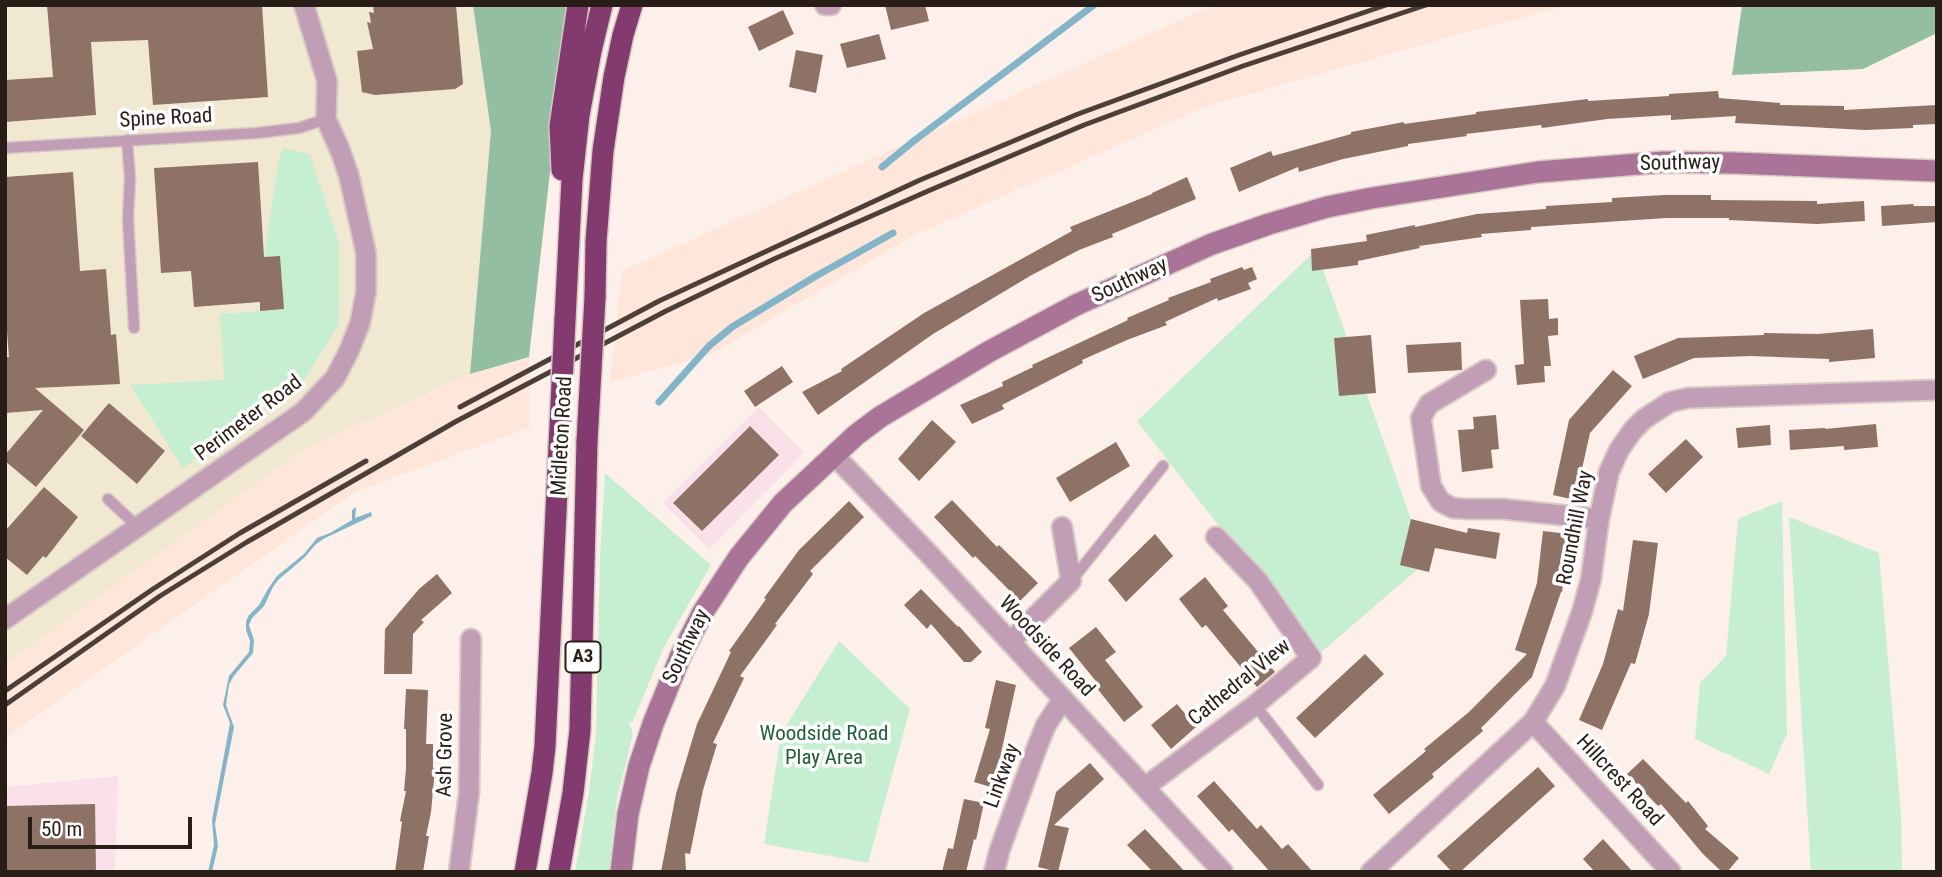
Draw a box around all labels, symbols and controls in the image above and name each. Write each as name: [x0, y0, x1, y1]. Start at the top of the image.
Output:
street label: Spine Road: [119, 104, 213, 134]
street label: Southway: [1640, 151, 1720, 177]
street label: Southway: [1088, 253, 1172, 309]
street label: Perimeter Road: [190, 371, 308, 467]
street label: Midleton Road: [547, 376, 579, 496]
street label: Roundhill Way: [1553, 469, 1599, 587]
street label: Woodside Road: [993, 591, 1099, 703]
street label: Southway: [658, 605, 716, 689]
street label: Cathedral View: [1184, 634, 1296, 732]
road number: A3: [566, 642, 600, 672]
street label: Ash Grove: [433, 713, 459, 797]
park label: Woodside Road Play Area: [760, 722, 888, 772]
street label: Hillcrest Road: [1570, 730, 1668, 832]
street label: Linkway: [980, 740, 1026, 812]
scale bar: [32, 804, 196, 848]
text: 50 m: [41, 817, 82, 841]

